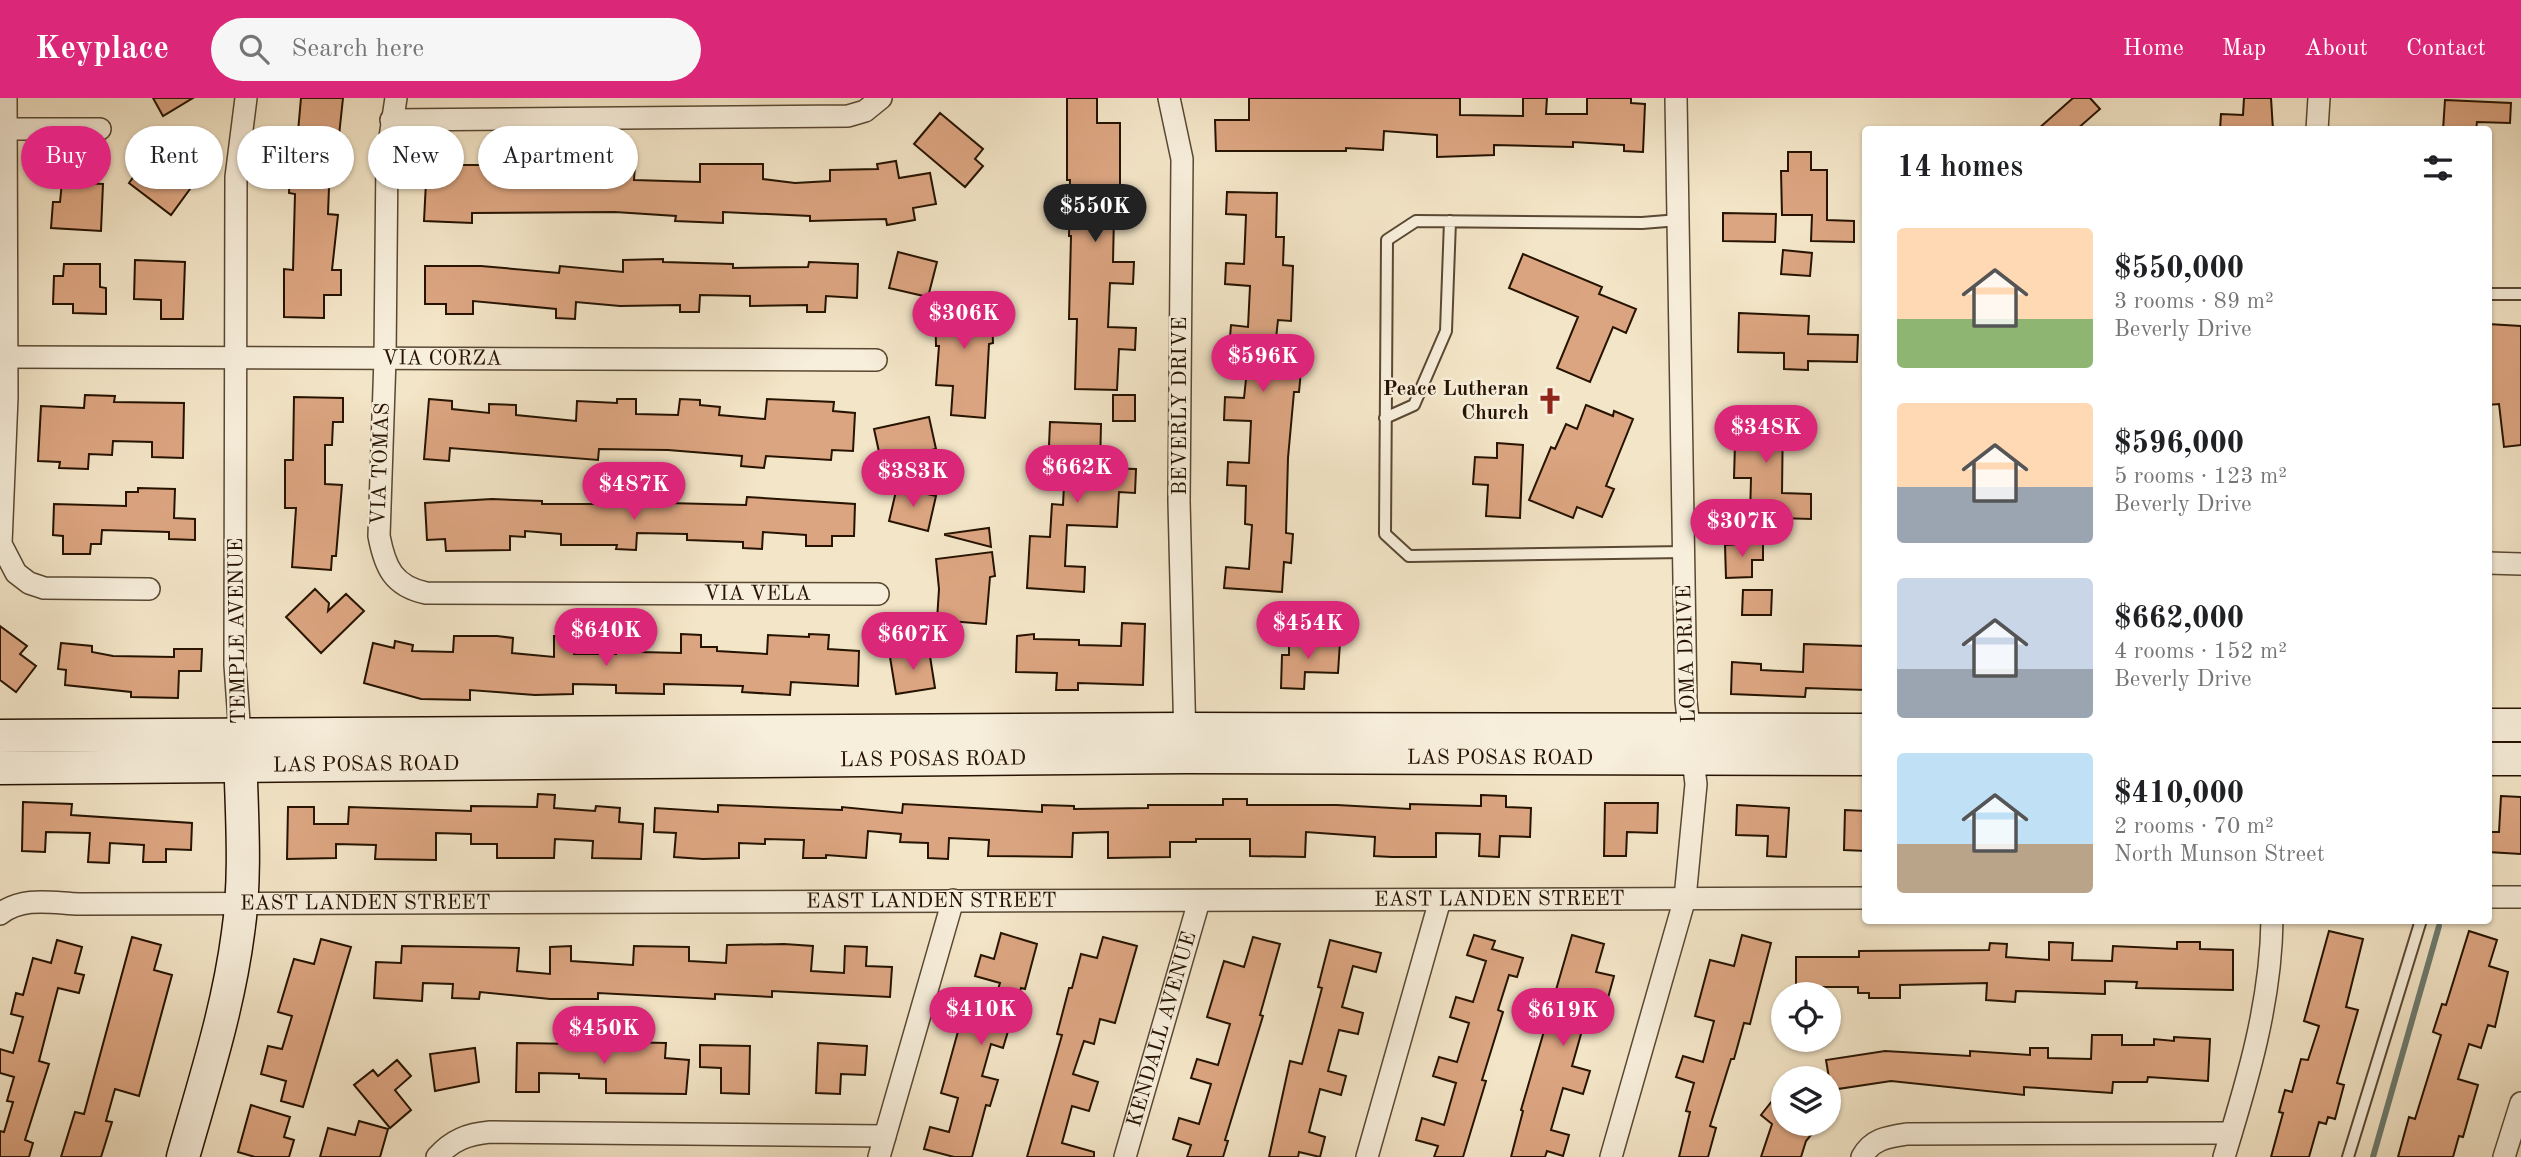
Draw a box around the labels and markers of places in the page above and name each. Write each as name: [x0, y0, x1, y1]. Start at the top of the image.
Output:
pin: $550K: [1046, 184, 1144, 244]
pin: $306K: [915, 292, 1013, 351]
pin: $596K: [1214, 334, 1312, 394]
place label: Peace Lutheran Church: [1383, 379, 1529, 424]
church icon: Peace Lutheran Church: [1535, 386, 1565, 416]
pin: $348K: [1717, 406, 1815, 465]
pin: $662K: [1028, 446, 1126, 505]
pin: $383K: [864, 450, 962, 509]
pin: $487K: [585, 462, 683, 522]
pin: $307K: [1693, 500, 1791, 559]
pin: $454K: [1259, 602, 1357, 661]
pin: $640K: [557, 608, 655, 668]
pin: $607K: [864, 612, 962, 672]
pin: $410K: [932, 988, 1030, 1047]
pin: $619K: [1514, 988, 1612, 1048]
pin: $450K: [555, 1006, 653, 1066]

